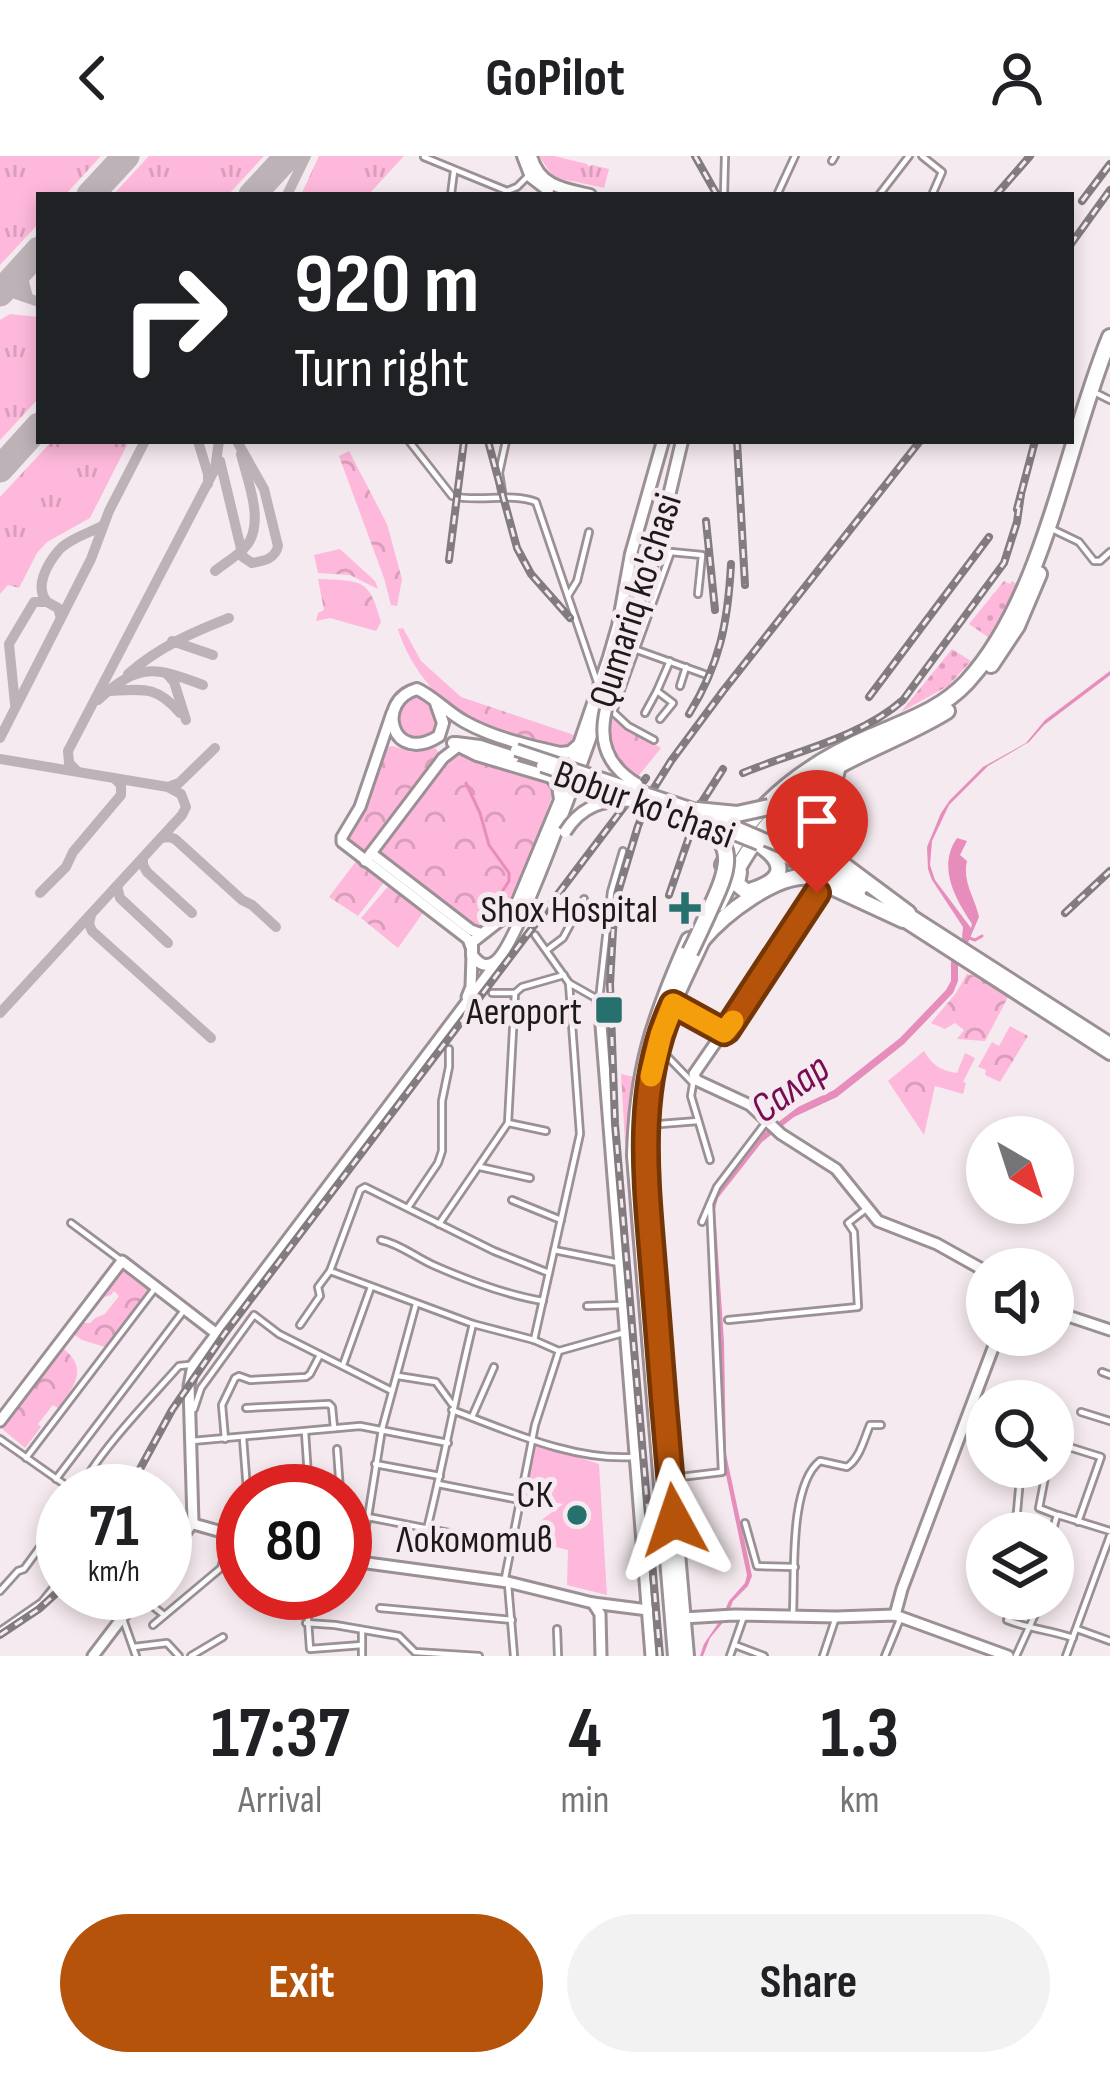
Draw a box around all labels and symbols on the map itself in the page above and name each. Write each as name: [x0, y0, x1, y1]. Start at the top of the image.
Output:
street label: Qumariq ko'chasi: [580, 488, 693, 713]
street label: Bobur ko'chasi: [548, 751, 741, 860]
pin: [766, 770, 868, 893]
place label: Shox Hospital: [481, 887, 658, 934]
marker: Shox Hospital: [669, 892, 701, 924]
place label: Aeroport: [465, 989, 582, 1036]
marker: Aeroport: [593, 994, 625, 1026]
water label: Салар: [741, 1043, 840, 1135]
north arrow: [966, 1116, 1074, 1224]
position arrow: [611, 1457, 737, 1583]
speed limit sign: 80: [216, 1464, 372, 1620]
place label: СК Локомотив: [396, 1472, 554, 1564]
marker: СК Локомотив: [564, 1502, 590, 1528]

